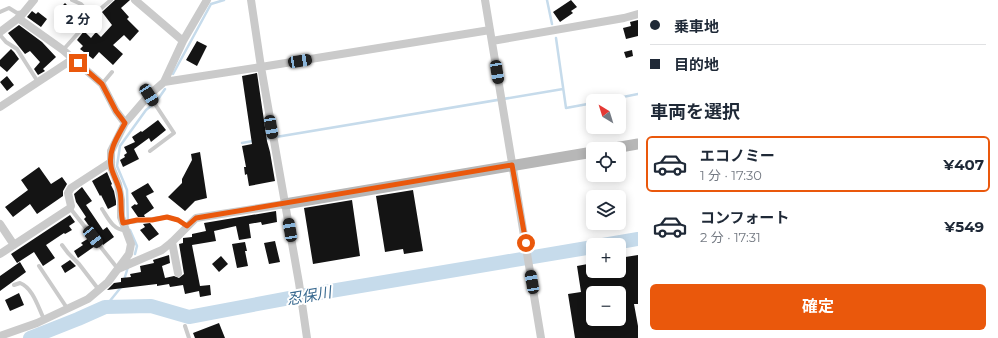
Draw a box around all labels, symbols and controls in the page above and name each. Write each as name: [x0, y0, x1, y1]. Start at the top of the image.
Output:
callout: 2 分: [54, 5, 102, 33]
text: 2 分: [66, 11, 90, 27]
text: 乗車地: [674, 17, 719, 36]
car: [287, 53, 313, 69]
route end: [69, 54, 87, 72]
text: 目的地: [674, 55, 719, 74]
car: [489, 59, 505, 85]
car: [137, 82, 161, 108]
north arrow: [586, 94, 626, 134]
map controls: [586, 94, 626, 326]
text: 車両を選択: [650, 101, 740, 123]
car: [263, 114, 279, 140]
button: locate: [586, 142, 626, 182]
icon: car: [652, 146, 688, 182]
text: エコノミー: [700, 146, 775, 165]
text: ¥407: [943, 155, 984, 174]
text: 1 分 · 17:30: [700, 167, 762, 183]
button: layers: [586, 190, 626, 230]
icon: car: [652, 208, 688, 244]
text: コンフォート: [700, 208, 790, 227]
car: [282, 217, 298, 243]
text: ¥549: [944, 217, 984, 236]
car: [81, 224, 105, 250]
text: 2 分 · 17:31: [700, 229, 761, 245]
route start: [517, 234, 535, 252]
button: +: [586, 238, 626, 278]
car: [524, 269, 540, 295]
water label: 忍保川: [285, 282, 335, 309]
button: 確定: [650, 284, 986, 330]
button: −: [586, 286, 626, 326]

